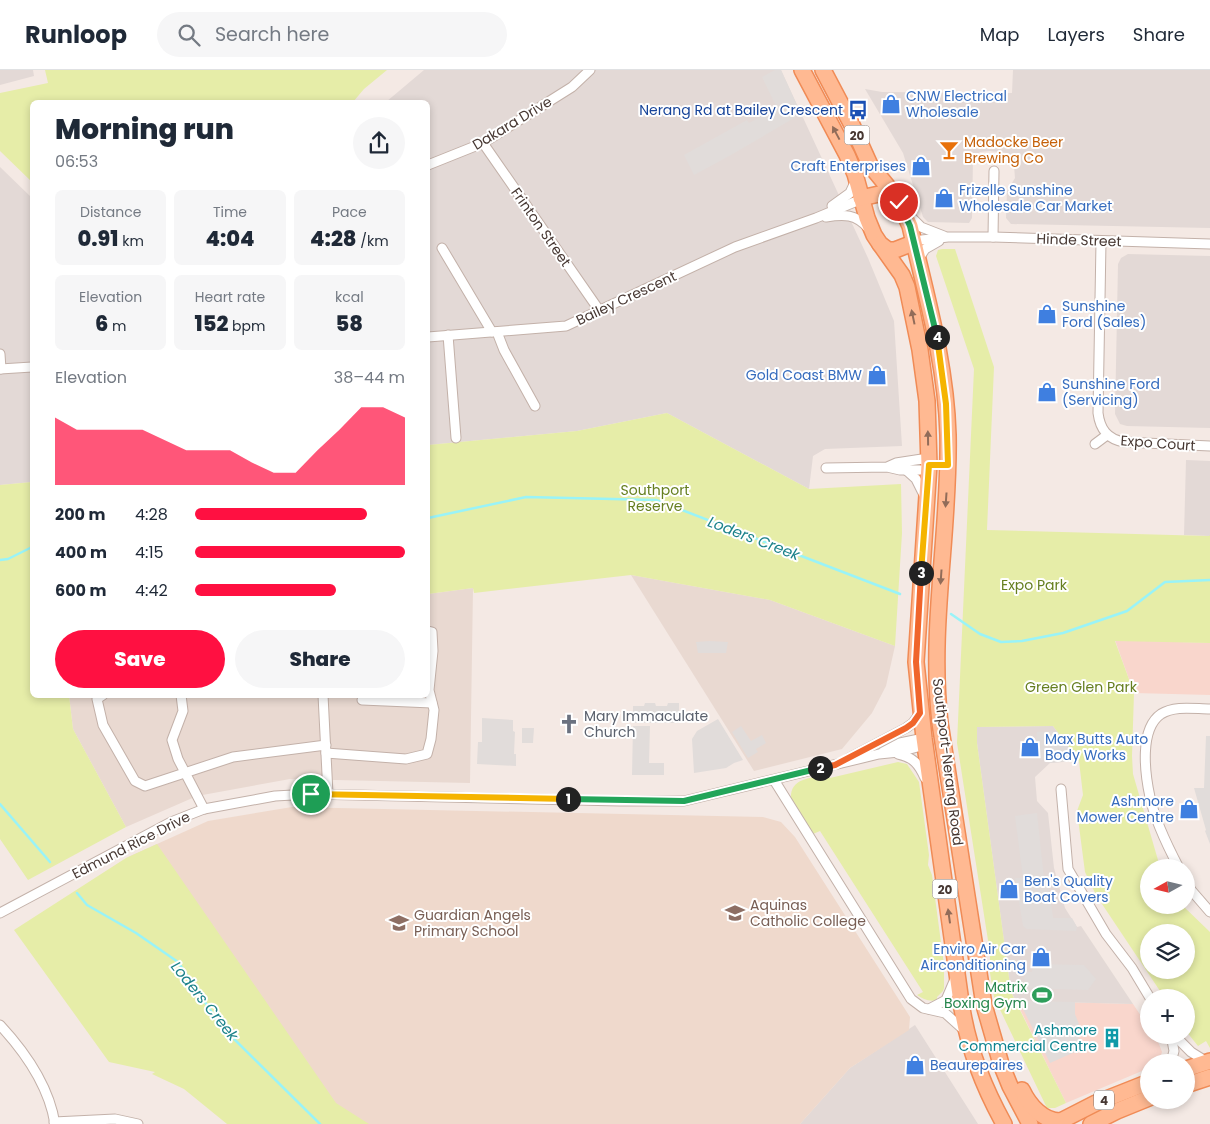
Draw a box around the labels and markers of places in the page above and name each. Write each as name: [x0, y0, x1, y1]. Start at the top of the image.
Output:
place label: CNW Electrical Wholesale: [906, 86, 1007, 122]
shop icon: CNW Electrical Wholesale: [880, 93, 902, 115]
bus stop icon: Nerang Rd at Bailey Crescent: [847, 99, 869, 121]
place label: Nerang Rd at Bailey Crescent: [639, 100, 843, 120]
place label: Madocke Beer Brewing Co: [964, 132, 1063, 168]
bar icon: Madocke Beer Brewing Co: [938, 139, 960, 161]
shop icon: Craft Enterprises: [910, 155, 932, 177]
place label: Craft Enterprises: [791, 156, 906, 176]
place label: Frizelle Sunshine Wholesale Car Market: [959, 180, 1112, 216]
pin: [878, 181, 920, 223]
shop icon: Frizelle Sunshine Wholesale Car Market: [933, 187, 955, 209]
place label: Sunshine Ford (Sales): [1062, 296, 1146, 332]
shop icon: Sunshine Ford (Sales): [1036, 303, 1058, 325]
pin: 4: [924, 324, 950, 350]
shop icon: Gold Coast BMW: [866, 364, 888, 386]
place label: Gold Coast BMW: [746, 365, 862, 385]
place label: Sunshine Ford (Servicing): [1062, 374, 1160, 410]
shop icon: Sunshine Ford (Servicing): [1036, 381, 1058, 403]
pin: 3: [908, 560, 934, 586]
place label: Mary Immaculate Church: [584, 706, 709, 742]
church icon: Mary Immaculate Church: [558, 713, 580, 735]
place label: Max Butts Auto Body Works: [1045, 729, 1148, 765]
shop icon: Max Butts Auto Body Works: [1019, 736, 1041, 758]
pin: 2: [808, 756, 832, 780]
pin: [290, 773, 332, 815]
pin: 1: [556, 786, 580, 812]
place label: Ashmore Mower Centre: [1076, 791, 1174, 827]
shop icon: Ashmore Mower Centre: [1178, 798, 1200, 820]
place label: Ben's Quality Boat Covers: [1024, 871, 1113, 907]
shop icon: Ben's Quality Boat Covers: [998, 878, 1020, 900]
place label: Aquinas Catholic College: [750, 895, 866, 931]
school or university icon: Aquinas Catholic College: [724, 902, 746, 924]
place label: Guardian Angels Primary School: [414, 905, 531, 941]
school or university icon: Guardian Angels Primary School: [388, 912, 410, 934]
place label: Enviro Air Car Airconditioning: [920, 939, 1026, 975]
shop icon: Enviro Air Car Airconditioning: [1030, 946, 1052, 968]
place label: Matrix Boxing Gym: [944, 977, 1027, 1013]
sports icon: Matrix Boxing Gym: [1031, 984, 1053, 1006]
place label: Ashmore Commercial Centre: [958, 1020, 1097, 1056]
building icon: Ashmore Commercial Centre: [1101, 1027, 1123, 1049]
shop icon: Beaurepaires: [904, 1054, 926, 1076]
place label: Beaurepaires: [930, 1055, 1023, 1075]

